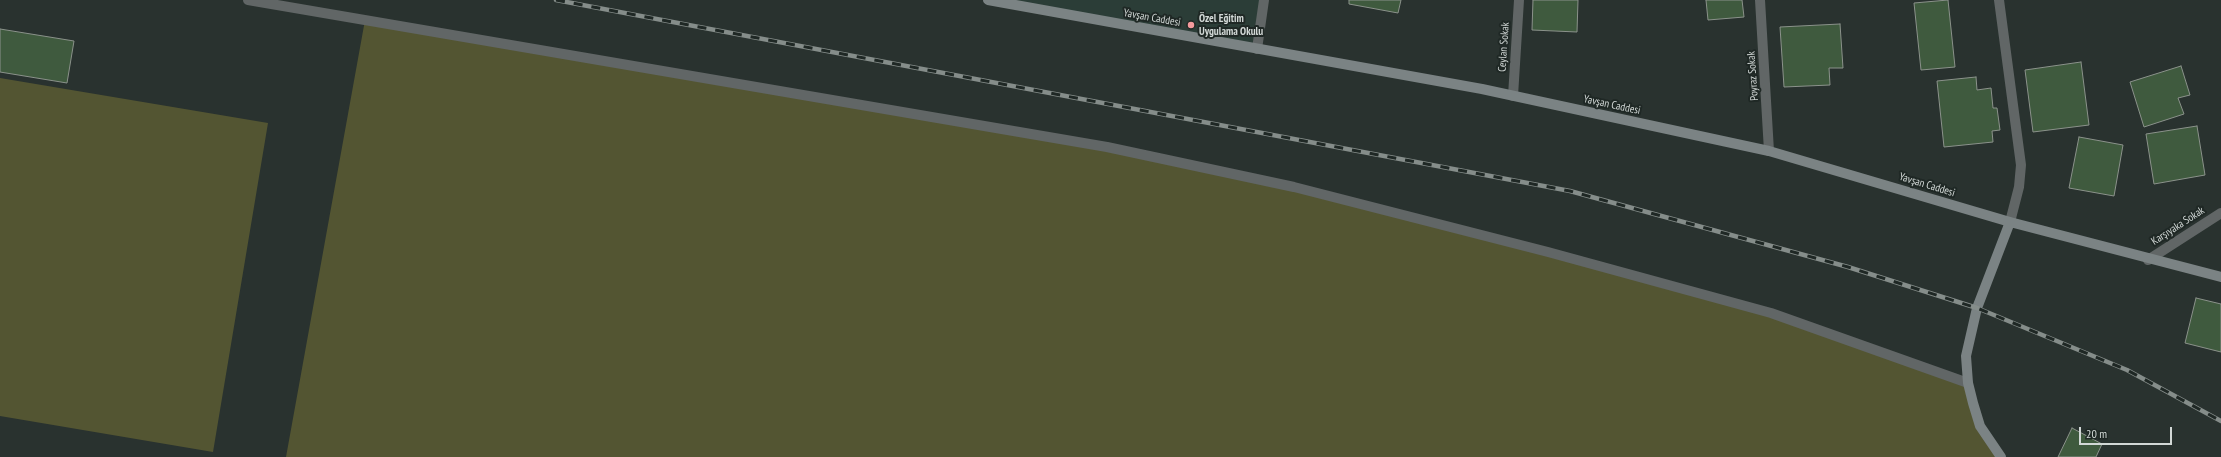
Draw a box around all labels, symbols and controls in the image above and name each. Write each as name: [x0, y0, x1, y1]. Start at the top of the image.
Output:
street label: Yavşan Caddesi: [1122, 6, 1182, 30]
place label: Özel Eğitim Uygulama Okulu: [1199, 12, 1263, 38]
marker: Özel Eğitim Uygulama Okulu: [1186, 20, 1196, 30]
street label: Ceylan Sokak: [1496, 22, 1512, 72]
street label: Poyraz Sokak: [1745, 51, 1761, 101]
street label: Yavşan Caddesi: [1582, 93, 1642, 117]
street label: Yavşan Caddesi: [1897, 170, 1957, 200]
street label: Karşıyaka Sokak: [2149, 204, 2207, 248]
scale bar: [2081, 419, 2174, 445]
text: 20 m: [2086, 426, 2107, 441]

